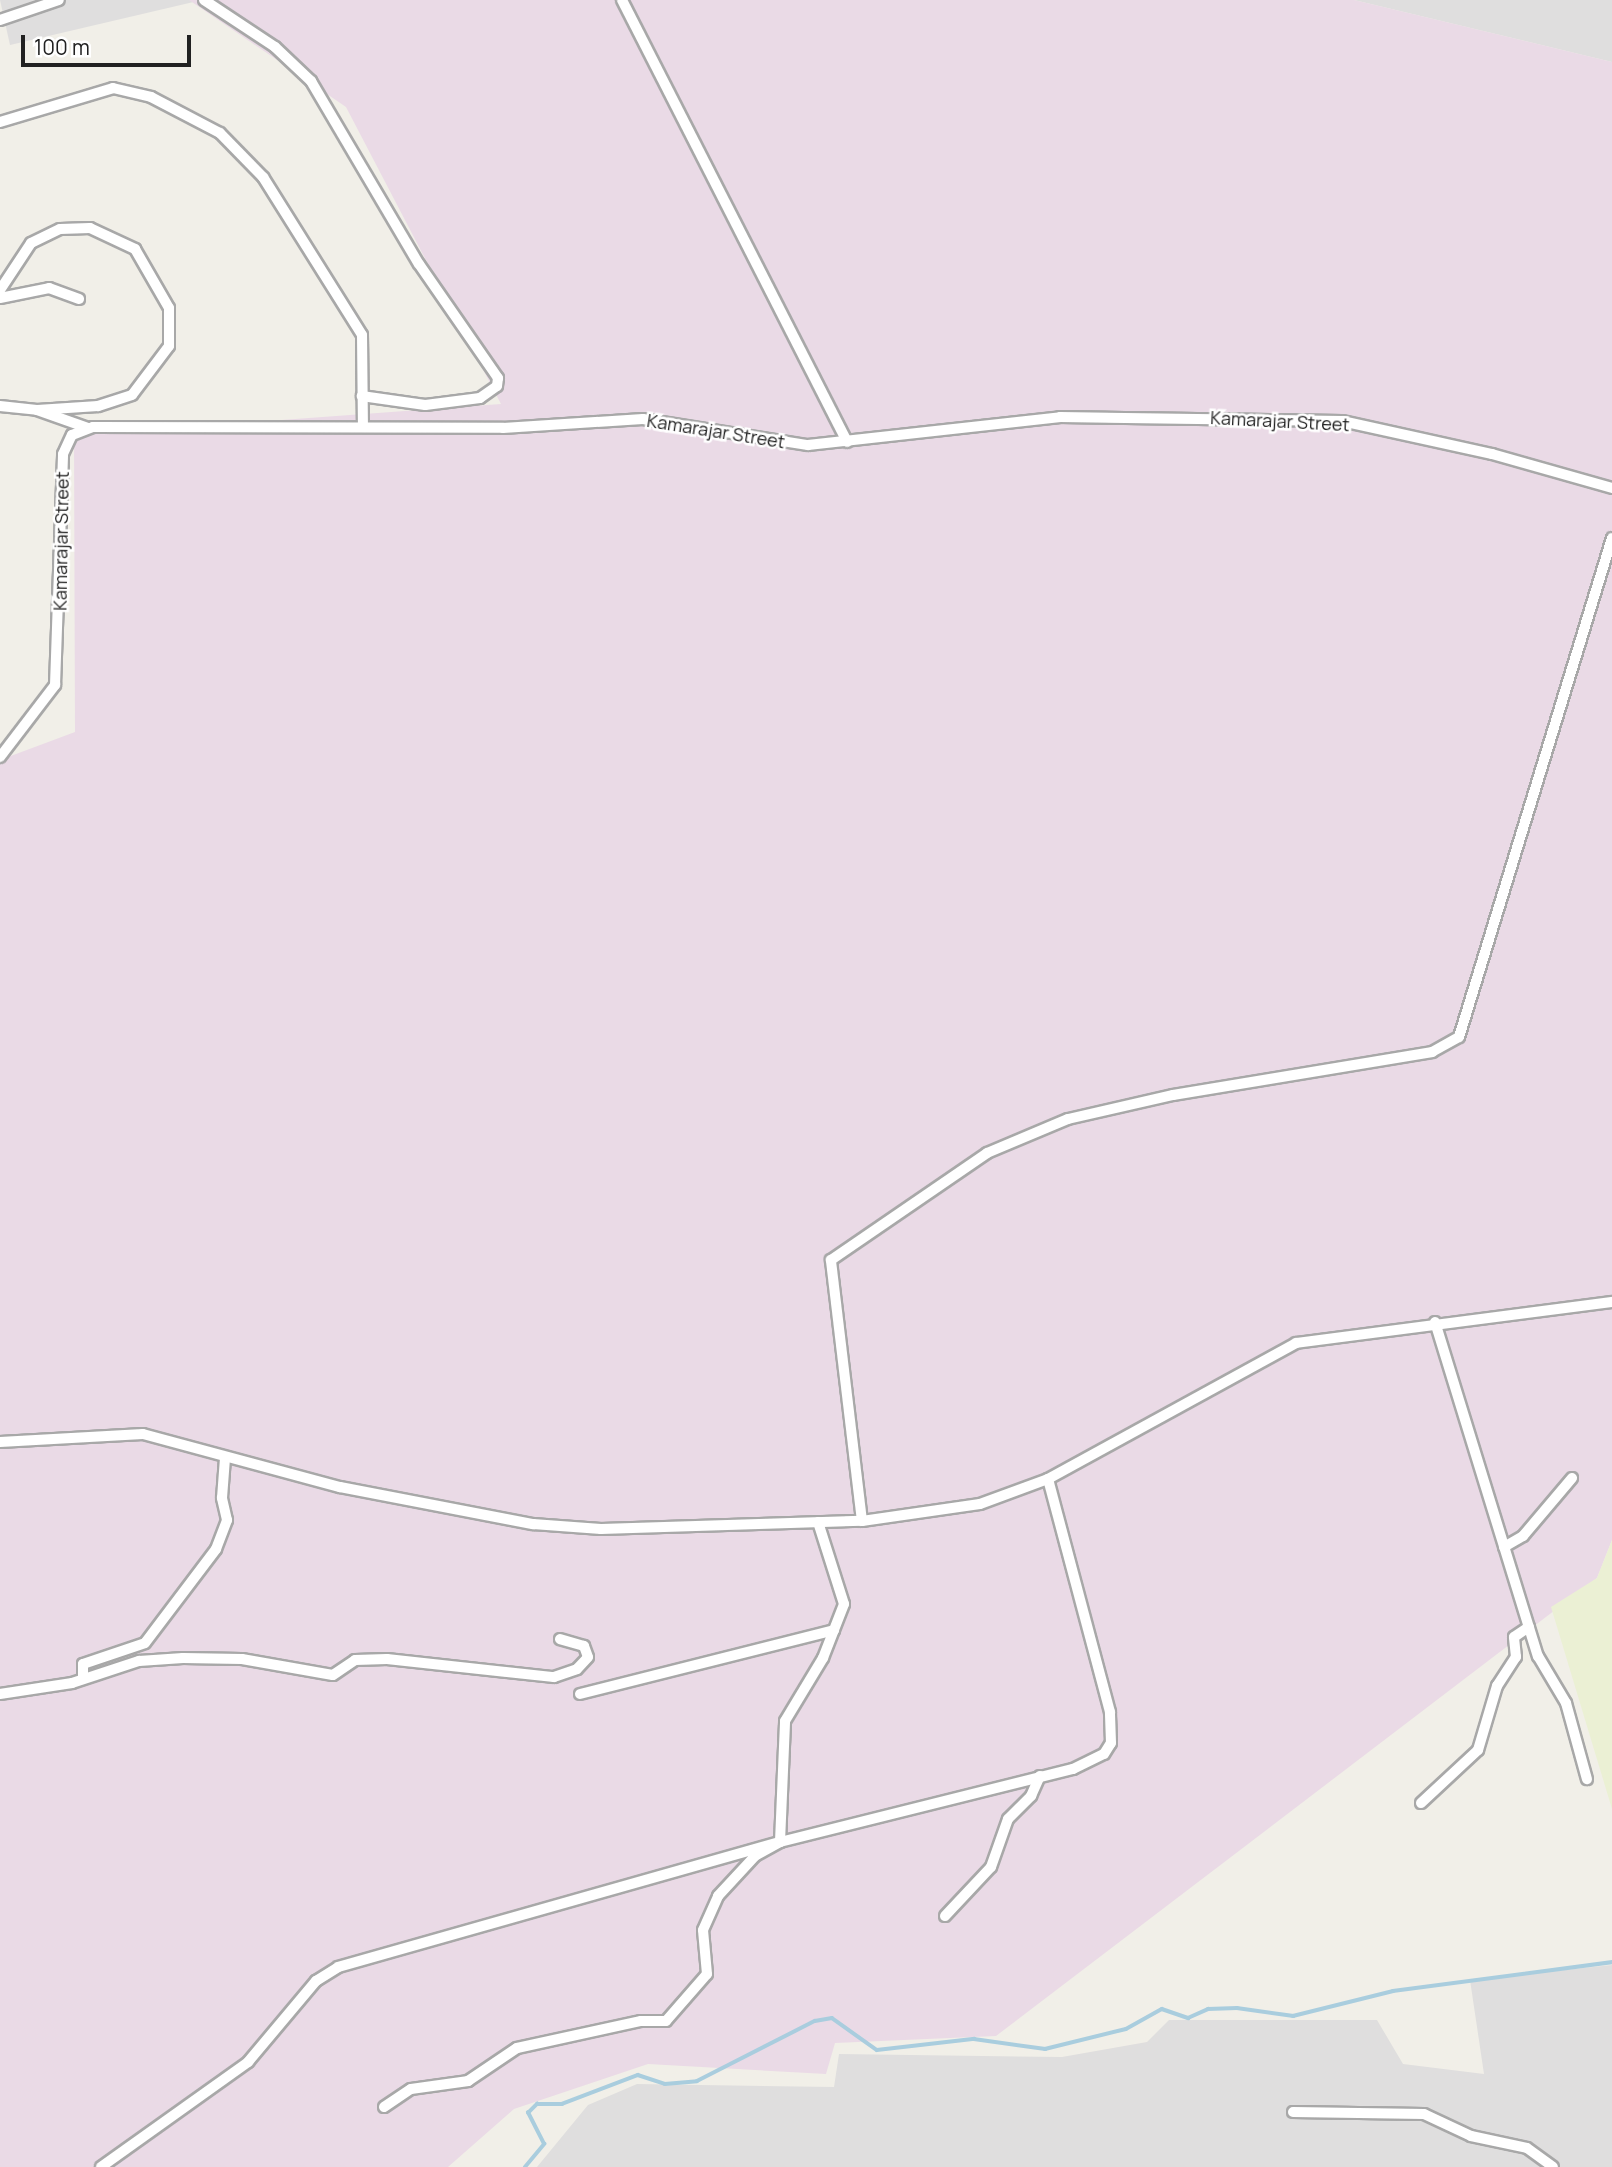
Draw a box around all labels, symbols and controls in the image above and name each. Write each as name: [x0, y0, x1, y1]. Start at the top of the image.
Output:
scale bar: [24, 21, 194, 65]
text: 100 m: [34, 33, 90, 61]
street label: Kamarajar Street: [1210, 407, 1350, 435]
street label: Kamarajar Street: [645, 409, 787, 453]
street label: Kamarajar Street: [49, 471, 73, 611]

